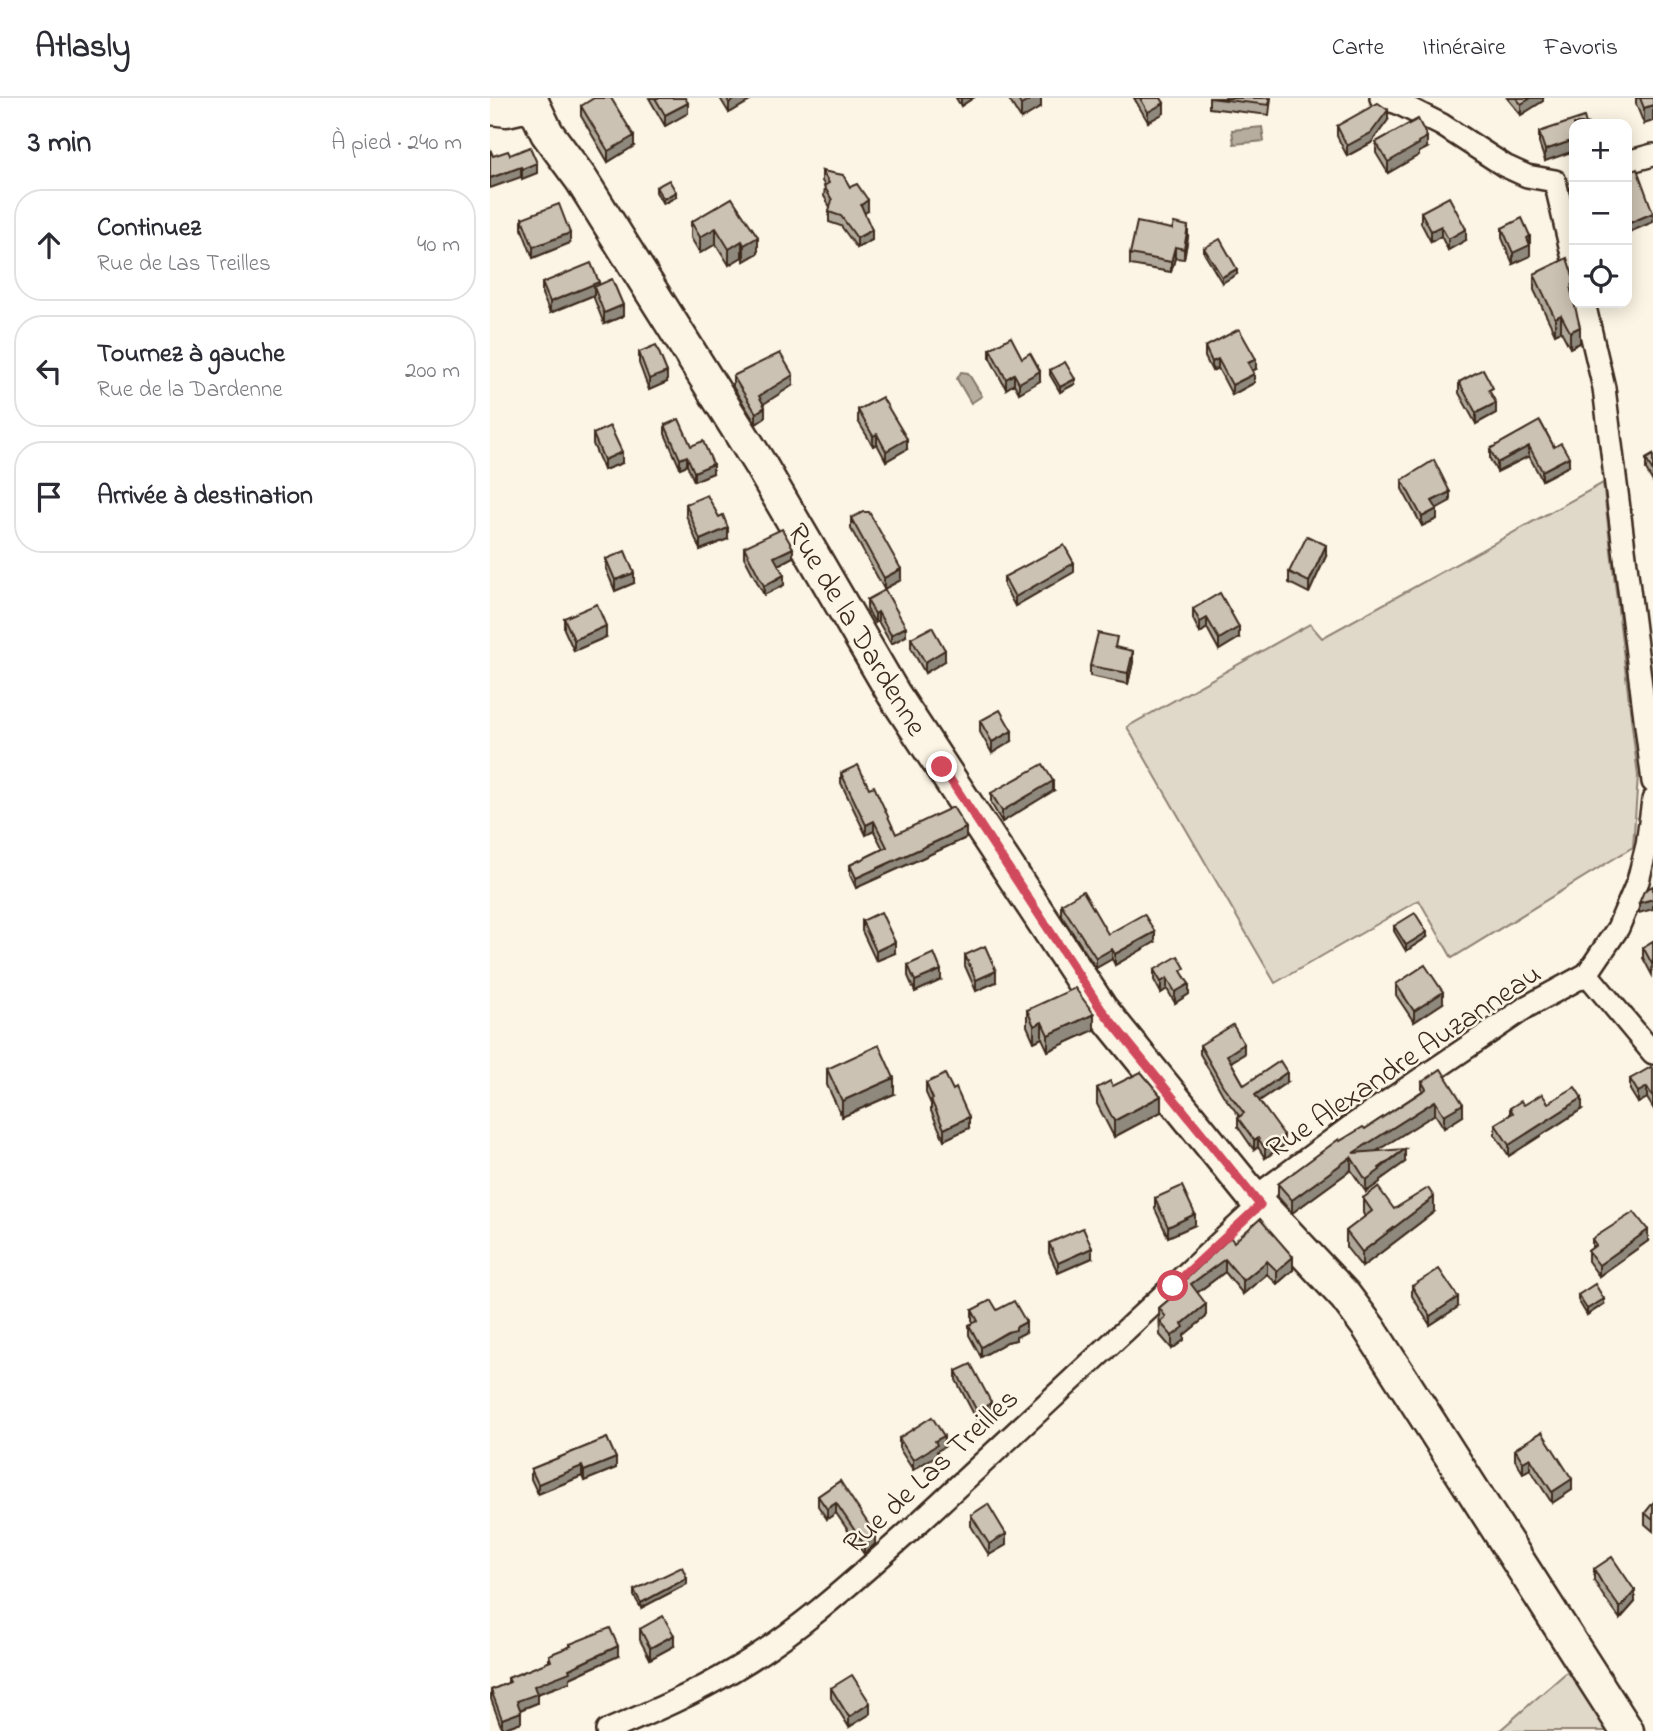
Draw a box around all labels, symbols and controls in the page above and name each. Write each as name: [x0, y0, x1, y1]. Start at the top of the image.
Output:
text: Atlasly: [35, 24, 130, 72]
text: Carte: [1332, 31, 1384, 66]
text: Itinéraire: [1422, 31, 1506, 66]
text: Favoris: [1544, 31, 1618, 66]
map controls: [1569, 119, 1632, 308]
button: +: [1569, 119, 1632, 182]
text: 3 min: [28, 122, 91, 166]
text: À pied · 240 m: [331, 127, 462, 160]
button: −: [1569, 182, 1632, 245]
text: Continuez: [97, 210, 201, 248]
icon: ahead: [30, 226, 68, 264]
text: 40 m: [417, 229, 460, 262]
button: locate: [1569, 245, 1632, 308]
text: Rue de Las Treilles: [97, 248, 271, 281]
text: Tournez à gauche: [97, 336, 285, 374]
icon: left: [30, 352, 68, 390]
text: 200 m: [405, 355, 460, 388]
text: Rue de la Dardenne: [97, 374, 283, 407]
icon: arrive: [30, 478, 68, 516]
text: Arrivée à destination: [97, 478, 313, 516]
street label: Rue de la Dardenne: [774, 516, 937, 746]
route end: [926, 751, 957, 782]
street label: Rue Alexandre Auzanneau: [1258, 954, 1551, 1171]
route start: [1157, 1270, 1188, 1301]
street label: Rue de Las Treilles: [834, 1379, 1030, 1566]

